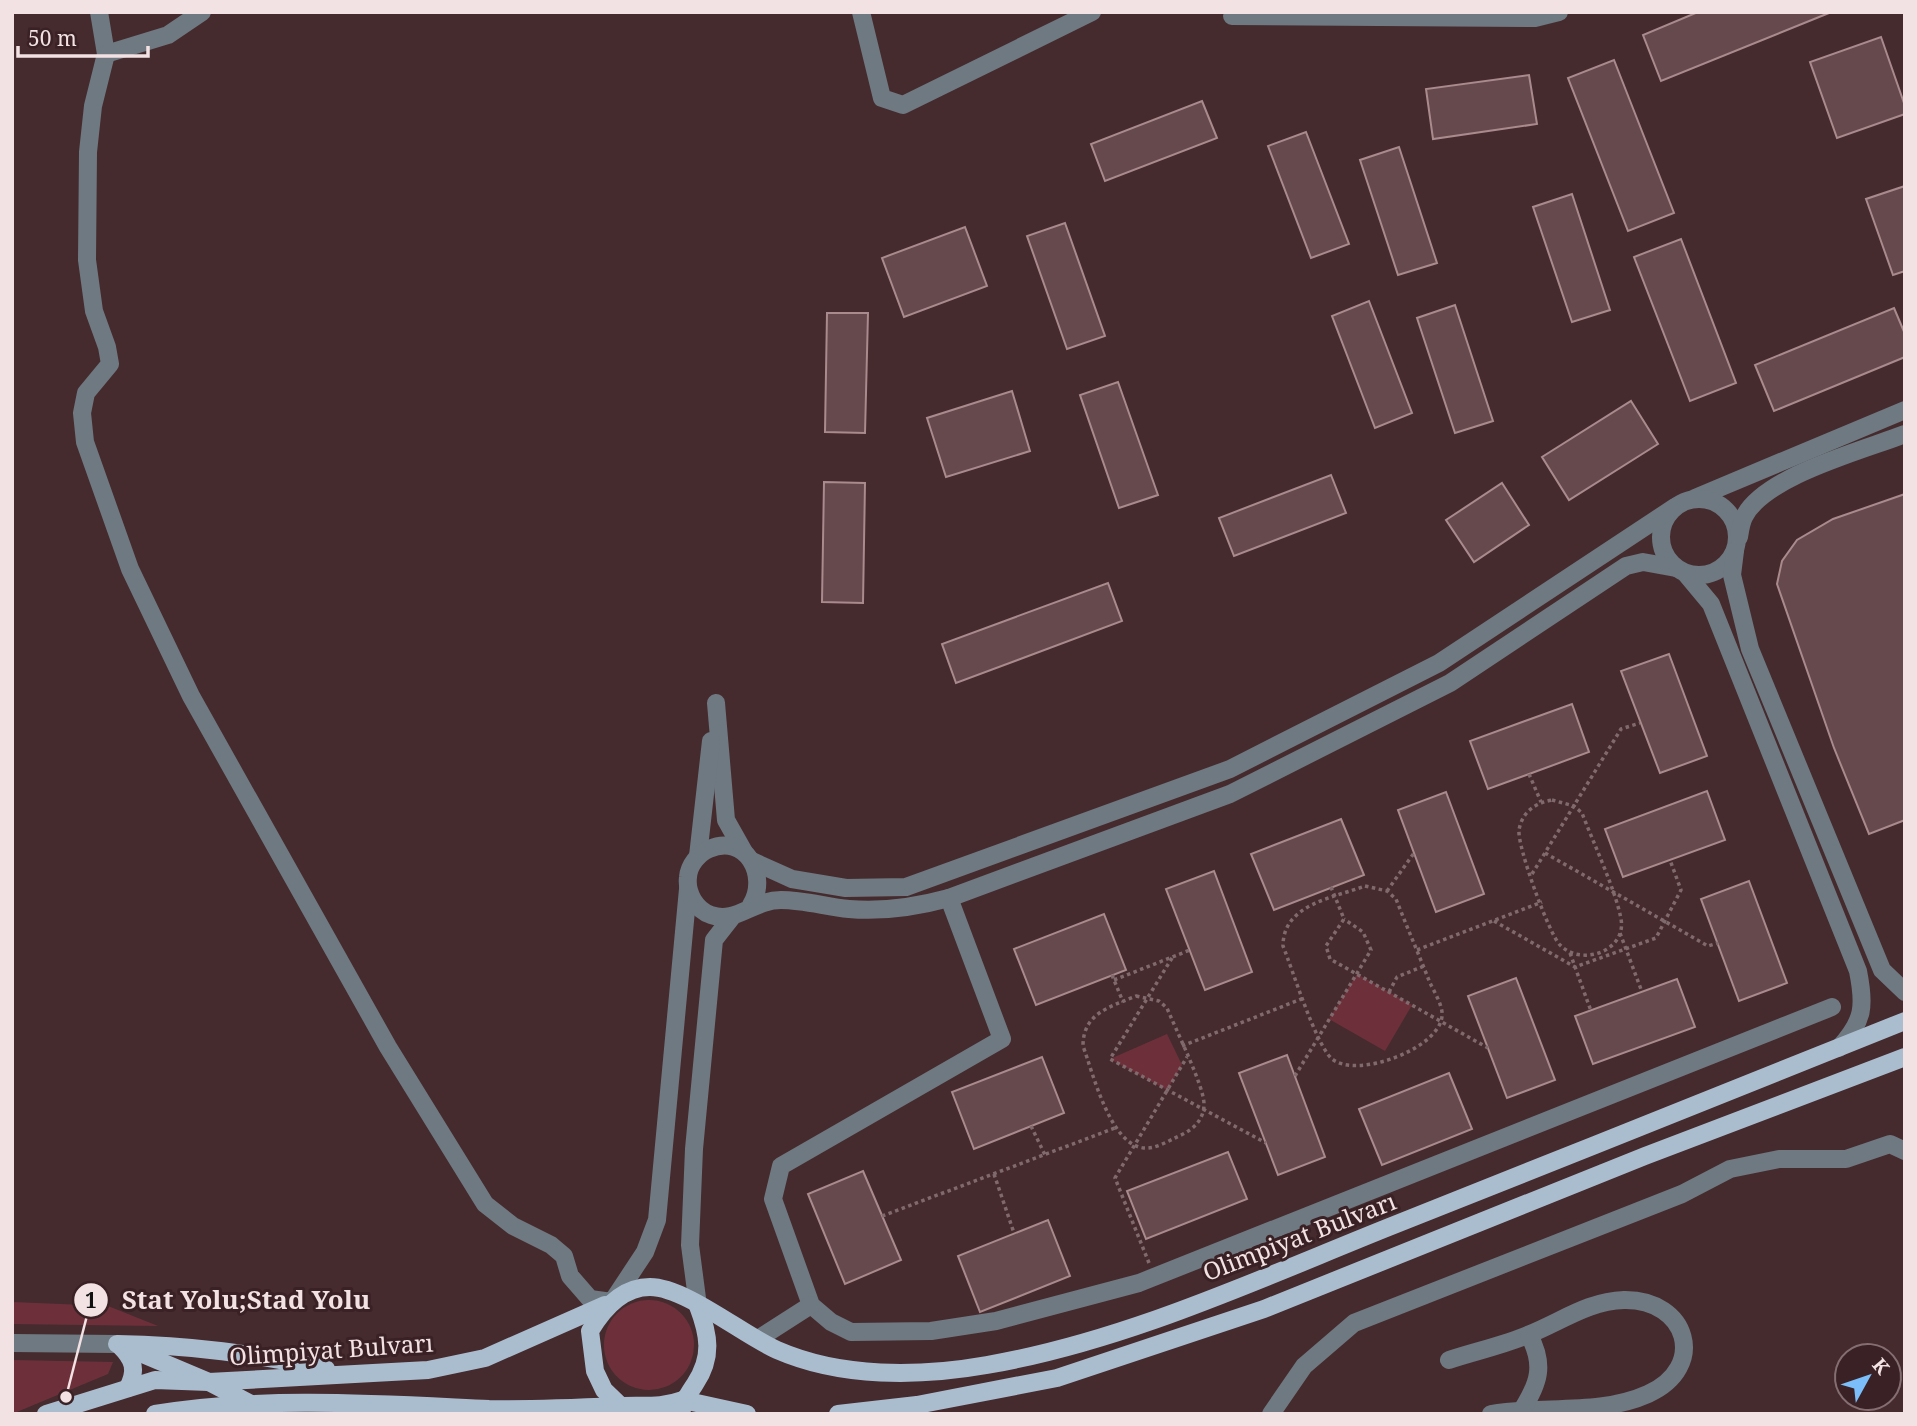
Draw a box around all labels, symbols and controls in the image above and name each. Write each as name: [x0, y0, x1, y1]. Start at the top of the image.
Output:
scale bar: [18, 14, 147, 58]
text: 50 m: [28, 24, 77, 52]
street label: Olimpiyat Bulvarı: [1198, 1184, 1401, 1288]
callout: Stat Yolu;Stad Yolu: [73, 1277, 385, 1324]
text: Stat Yolu;Stad Yolu: [122, 1281, 370, 1317]
text: 1: [85, 1286, 97, 1314]
street label: Olimpiyat Bulvarı: [228, 1325, 434, 1373]
north arrow: [1833, 1342, 1903, 1412]
text: K: [1867, 1352, 1895, 1380]

